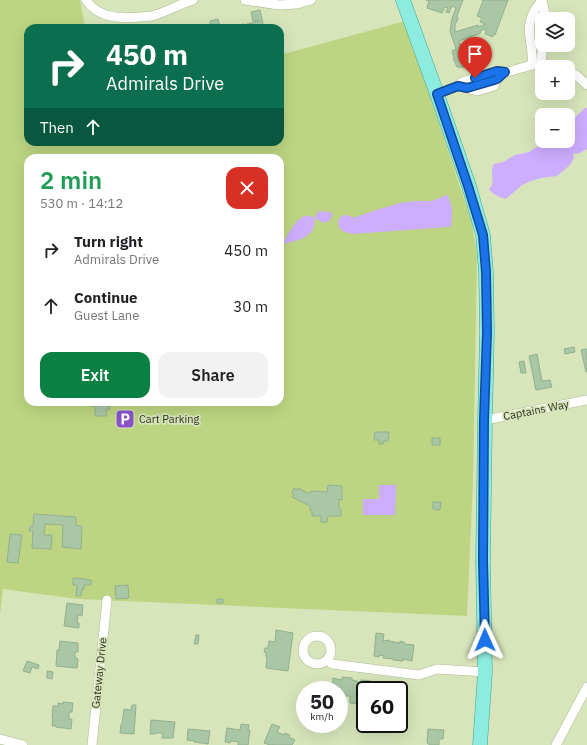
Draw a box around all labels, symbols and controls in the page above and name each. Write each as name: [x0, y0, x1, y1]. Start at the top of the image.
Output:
map controls: [535, 12, 575, 148]
button: layers: [535, 12, 575, 52]
text: 450 m: [106, 36, 188, 73]
pin: [458, 37, 492, 78]
icon: right: [40, 40, 92, 92]
icon: arrive: [464, 43, 486, 65]
button: +: [535, 60, 575, 100]
text: Admirals Drive: [106, 72, 224, 95]
button: −: [535, 108, 575, 148]
icon: ahead: [82, 116, 104, 138]
text: Then: [40, 118, 74, 137]
text: 2 min: [40, 164, 102, 196]
button: close: [226, 167, 268, 209]
text: 530 m · 14:12: [40, 195, 123, 212]
text: Turn right: [74, 232, 143, 251]
icon: right: [40, 239, 62, 261]
text: 450 m: [224, 241, 268, 260]
text: Admirals Drive: [74, 251, 159, 268]
text: Continue: [74, 288, 138, 307]
icon: ahead: [40, 295, 62, 317]
text: 30 m: [233, 297, 268, 316]
text: Guest Lane: [74, 307, 139, 324]
button: Exit: [40, 352, 150, 398]
button: Share: [158, 352, 268, 398]
street label: Captains Way: [502, 397, 571, 423]
parking icon: Cart Parking: [114, 408, 136, 430]
place label: Cart Parking: [139, 412, 200, 426]
position arrow: [464, 619, 506, 661]
street label: Gateway Drive: [88, 637, 110, 709]
speed limit sign: 60: [356, 681, 408, 733]
text: 50: [310, 688, 334, 715]
text: km/h: [310, 710, 334, 723]

